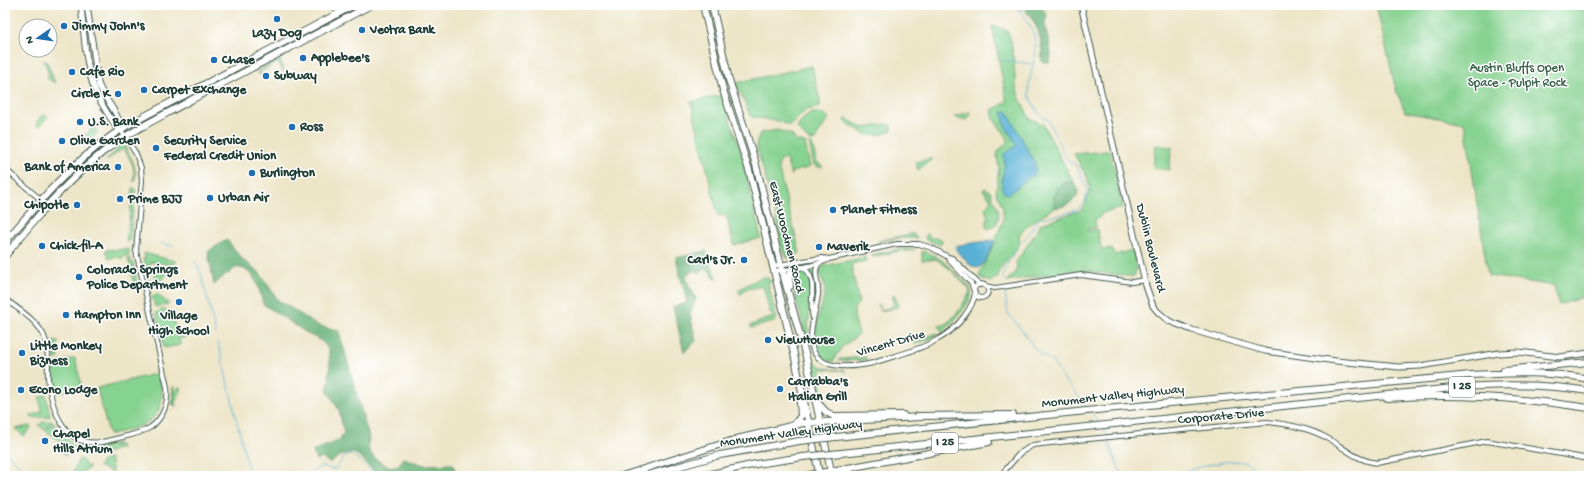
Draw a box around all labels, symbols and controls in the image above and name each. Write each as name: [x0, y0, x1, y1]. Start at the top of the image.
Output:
marker: Lazy Dog: [272, 14, 282, 24]
north arrow: [18, 18, 58, 58]
place label: Jimmy John's: [71, 19, 146, 34]
marker: Jimmy John's: [59, 21, 69, 31]
place label: Vectra Bank: [369, 23, 437, 38]
marker: Vectra Bank: [357, 25, 367, 35]
place label: Lazy Dog: [252, 26, 303, 41]
text: N: [24, 35, 37, 45]
place label: Applebee's: [310, 51, 371, 67]
place label: Chase: [221, 53, 256, 68]
marker: Applebee's: [298, 53, 308, 63]
marker: Chase: [209, 55, 219, 65]
park label: Austin Bluffs Open Space - Pulpit Rock: [1468, 61, 1567, 91]
place label: Cafe Rio: [79, 64, 125, 80]
marker: Cafe Rio: [67, 67, 77, 77]
place label: Subway: [274, 69, 317, 84]
marker: Subway: [261, 71, 271, 81]
place label: Carpet Exchange: [151, 83, 247, 99]
marker: Carpet Exchange: [139, 85, 149, 95]
place label: Circle K: [70, 87, 112, 102]
marker: Circle K: [113, 89, 123, 99]
place label: U.S. Bank: [88, 115, 141, 130]
marker: U.S. Bank: [75, 117, 85, 127]
place label: Ross: [299, 120, 324, 135]
marker: Ross: [287, 122, 297, 132]
place label: Olive Garden: [70, 134, 140, 149]
place label: Security Service Federal Credit Union: [163, 134, 277, 164]
marker: Olive Garden: [57, 136, 67, 146]
marker: Security Service Federal Credit Union: [151, 143, 161, 153]
place label: Bank of America: [24, 159, 111, 175]
marker: Bank of America: [113, 162, 123, 172]
place label: Burlington: [259, 166, 316, 181]
marker: Burlington: [247, 168, 257, 178]
street label: East Woodmen Road: [765, 180, 807, 296]
place label: Urban Air: [218, 191, 270, 206]
place label: Prime BJJ: [127, 192, 183, 207]
marker: Urban Air: [205, 193, 215, 203]
marker: Prime BJJ: [115, 194, 125, 204]
place label: Chipotle: [23, 198, 70, 214]
marker: Chipotle: [72, 200, 82, 210]
street label: Dublin Boulevard: [1132, 201, 1169, 295]
place label: Planet Fitness: [840, 203, 918, 218]
marker: Planet Fitness: [828, 205, 838, 215]
place label: Chick-fil-A: [49, 238, 104, 254]
place label: Maverik: [827, 240, 871, 255]
marker: Chick-fil-A: [37, 241, 47, 251]
marker: Maverik: [814, 242, 824, 252]
place label: Carl's Jr.: [687, 253, 736, 268]
marker: Carl's Jr.: [739, 255, 749, 265]
place label: Colorado Springs Police Department: [86, 263, 189, 294]
marker: Colorado Springs Police Department: [74, 272, 84, 282]
marker: Village High School: [174, 297, 184, 307]
place label: Hampton Inn: [74, 308, 142, 324]
place label: Village High School: [148, 309, 210, 339]
marker: Hampton Inn: [61, 310, 71, 320]
street label: Vincent Drive: [854, 327, 927, 361]
place label: ViewHouse: [775, 333, 836, 348]
marker: ViewHouse: [763, 335, 773, 345]
place label: Little Monkey Bizness: [29, 339, 102, 369]
marker: Little Monkey Bizness: [17, 348, 27, 358]
place label: Carrabba's Italian Grill: [787, 375, 849, 405]
road number: I 25: [1449, 377, 1475, 397]
street label: Monument Valley Highway: [1041, 382, 1186, 412]
place label: Econo Lodge: [29, 383, 99, 398]
marker: Carrabba's Italian Grill: [775, 384, 785, 394]
marker: Econo Lodge: [16, 385, 26, 395]
street label: Corporate Drive: [1177, 406, 1265, 428]
street label: Monument Valley Highway: [719, 417, 864, 451]
place label: Chapel Hills Atrium: [52, 427, 113, 457]
road number: I 25: [932, 433, 958, 453]
marker: Chapel Hills Atrium: [40, 436, 50, 446]

